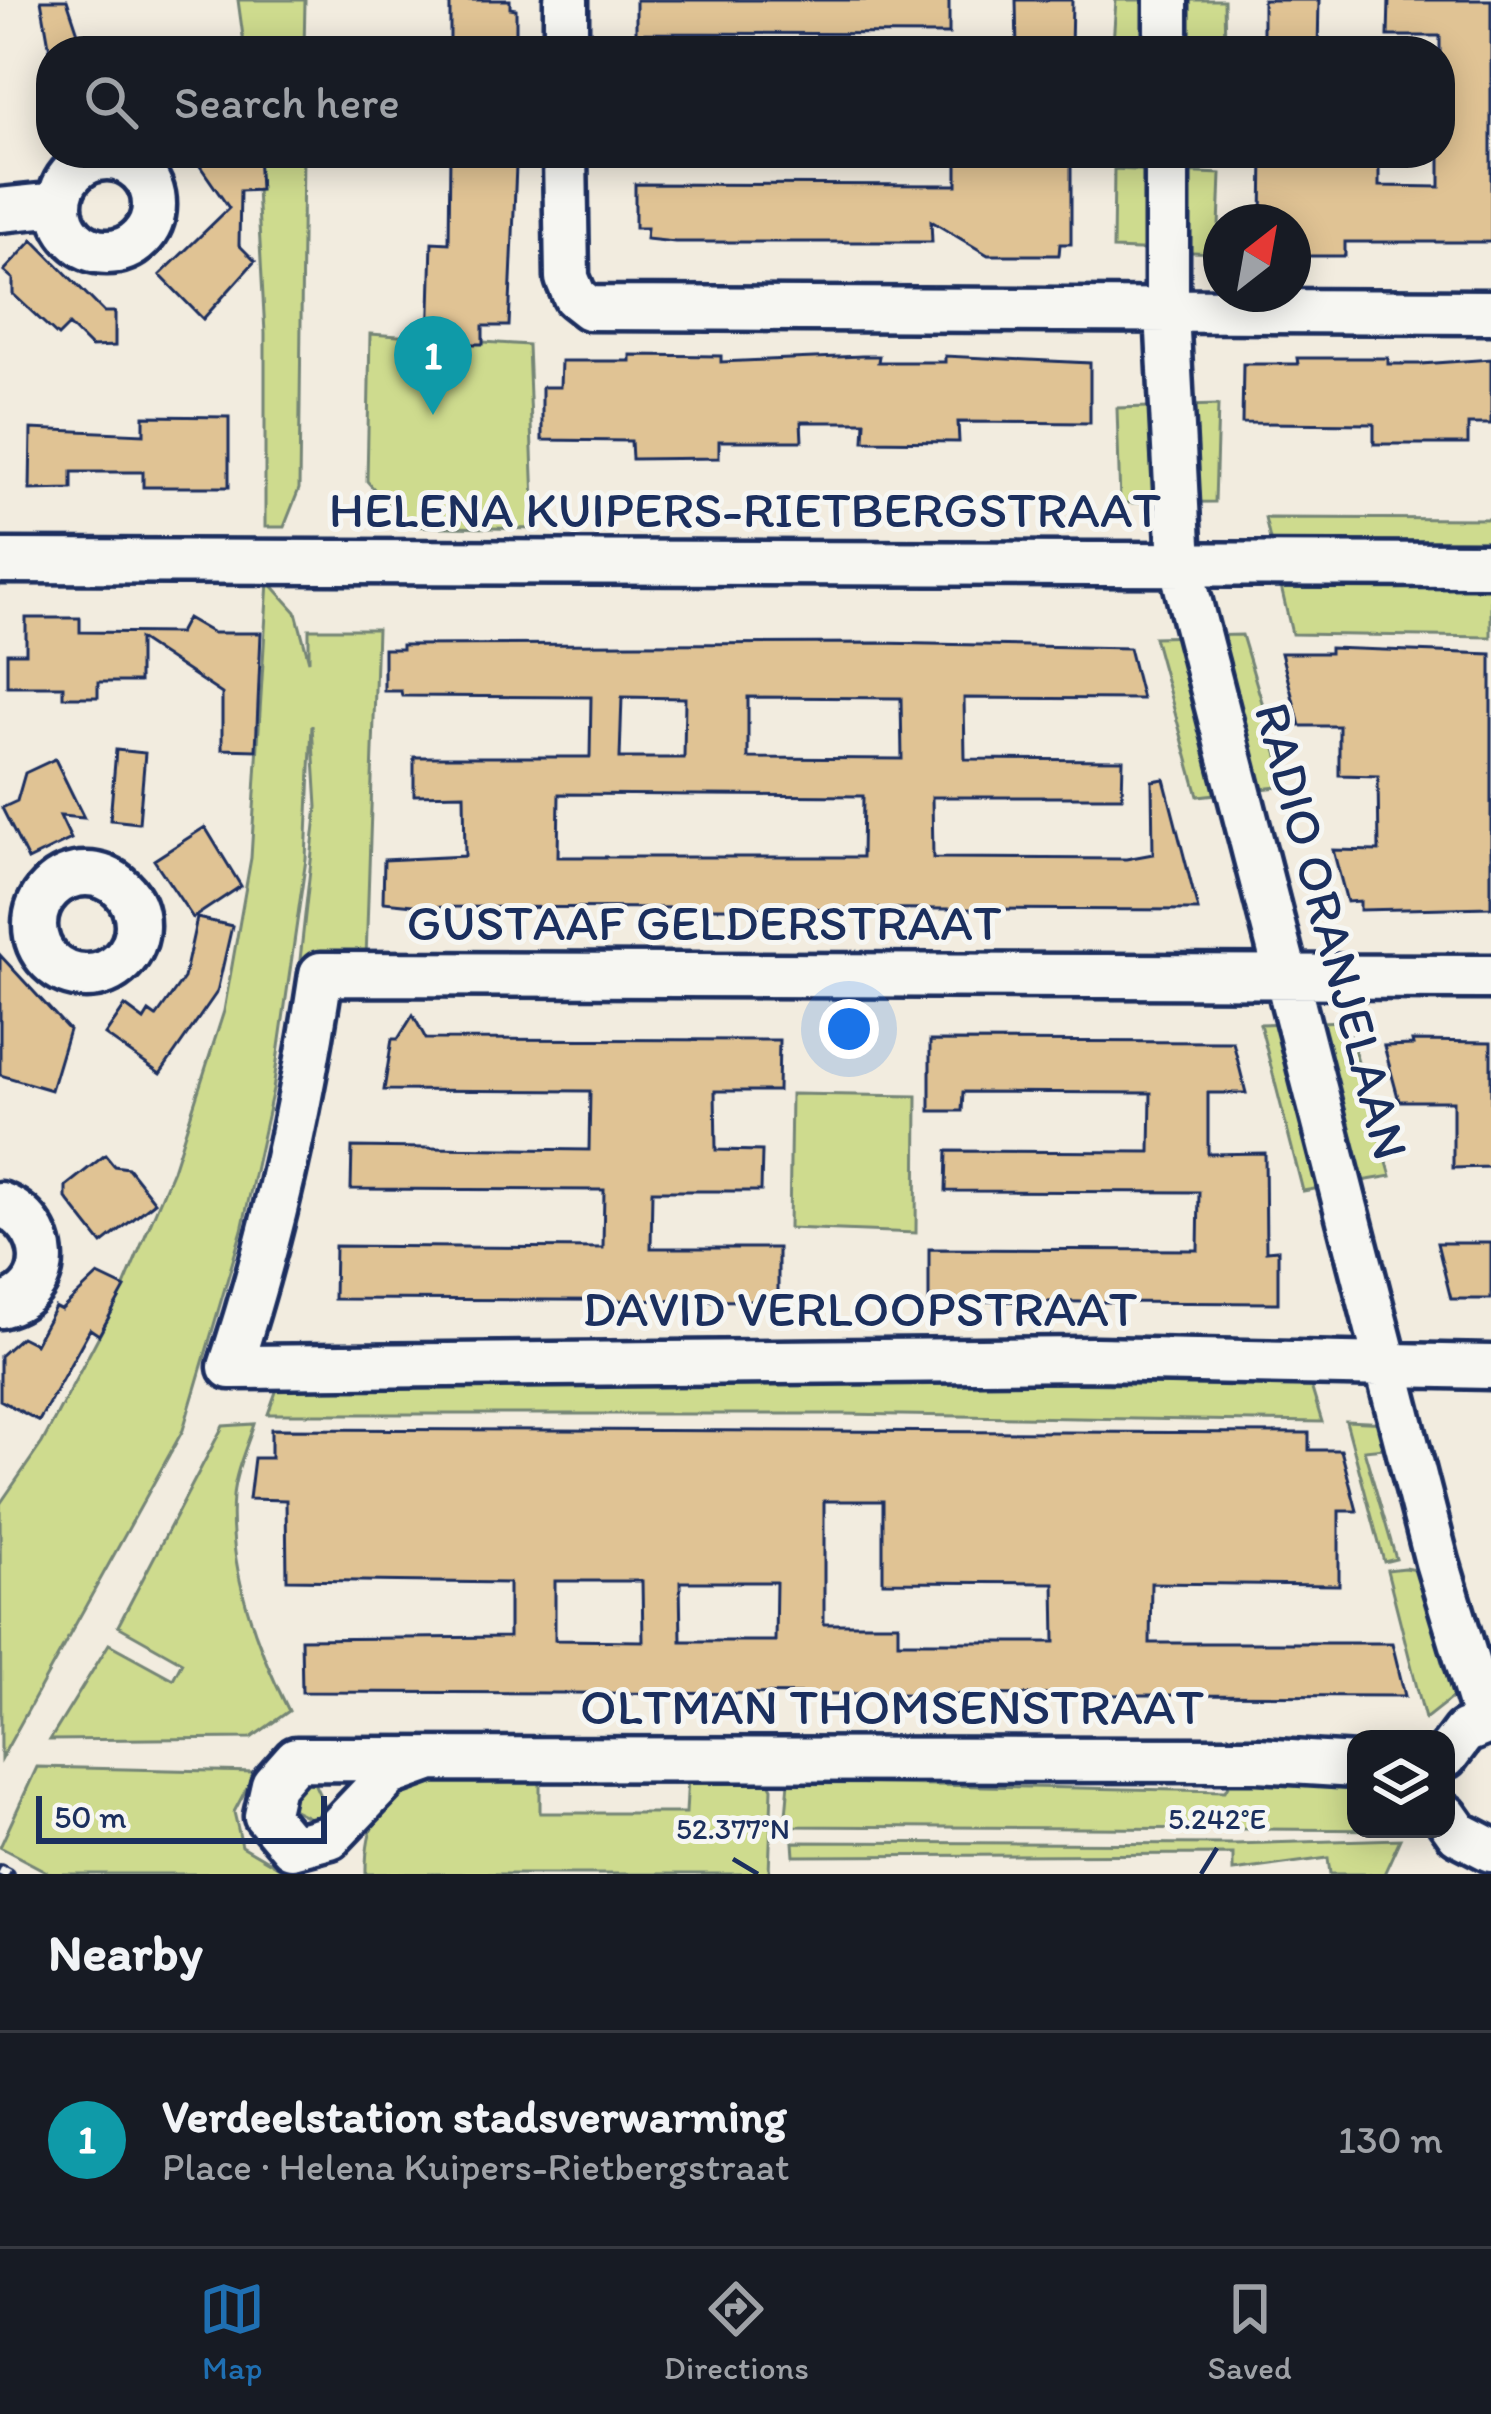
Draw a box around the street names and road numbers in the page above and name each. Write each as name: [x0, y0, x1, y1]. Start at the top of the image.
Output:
street label: HELENA KUIPERS-RIETBERGSTRAAT: [329, 479, 1162, 540]
street label: RADIO ORANJELAAN: [1242, 696, 1422, 1166]
street label: GUSTAAF GELDERSTRAAT: [406, 892, 1002, 953]
street label: DAVID VERLOOPSTRAAT: [583, 1278, 1138, 1339]
street label: OLTMAN THOMSENSTRAAT: [580, 1676, 1205, 1737]

